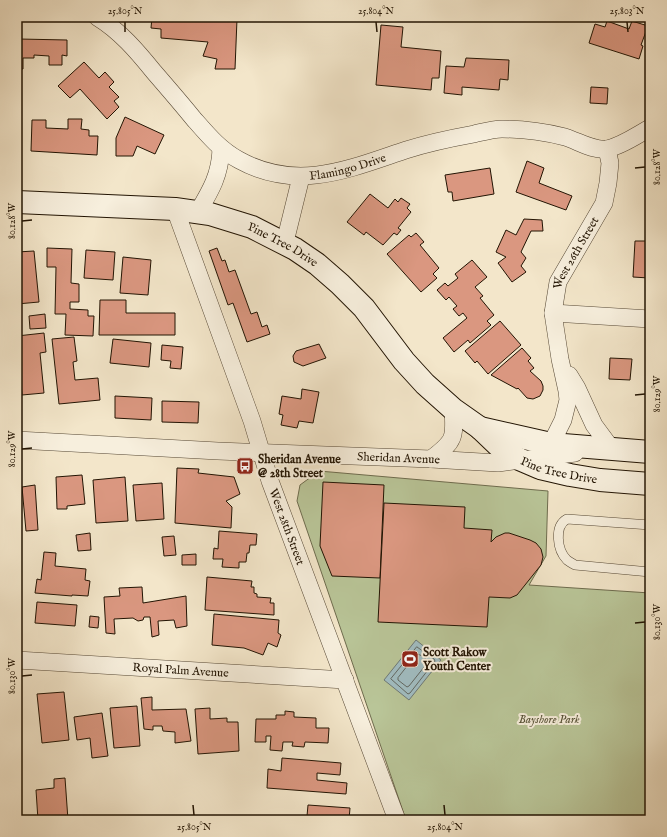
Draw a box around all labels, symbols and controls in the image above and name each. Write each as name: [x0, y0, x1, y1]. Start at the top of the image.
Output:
text: 25.805°N: [108, 5, 143, 18]
text: 25.804°N: [358, 5, 394, 18]
text: 25.803°N: [610, 5, 645, 18]
text: 80.128°W: [651, 149, 664, 185]
street label: Flamingo Drive: [309, 150, 388, 184]
text: 80.128°W: [6, 203, 19, 239]
street label: West 26th Street: [550, 214, 602, 290]
street label: Pine Tree Drive: [246, 219, 321, 271]
text: 80.129°W: [651, 375, 664, 412]
text: 80.129°W: [6, 430, 19, 467]
street label: Sheridan Avenue: [357, 449, 441, 468]
place label: Sheridan Avenue @ 28th Street: [258, 452, 341, 481]
street label: Pine Tree Drive: [518, 454, 599, 487]
bus stop icon: Sheridan Avenue @ 28th Street: [235, 456, 255, 476]
street label: West 28th Street: [265, 486, 308, 567]
text: 80.130°W: [651, 604, 664, 640]
place label: Scott Rakow Youth Center: [423, 645, 491, 674]
sports icon: Scott Rakow Youth Center: [400, 649, 420, 669]
text: 80.130°W: [6, 658, 19, 694]
street label: Royal Palm Avenue: [132, 660, 230, 681]
park label: Bayshore Park: [518, 712, 580, 727]
text: 25.805°N: [177, 821, 212, 834]
text: 25.804°N: [427, 821, 463, 834]

